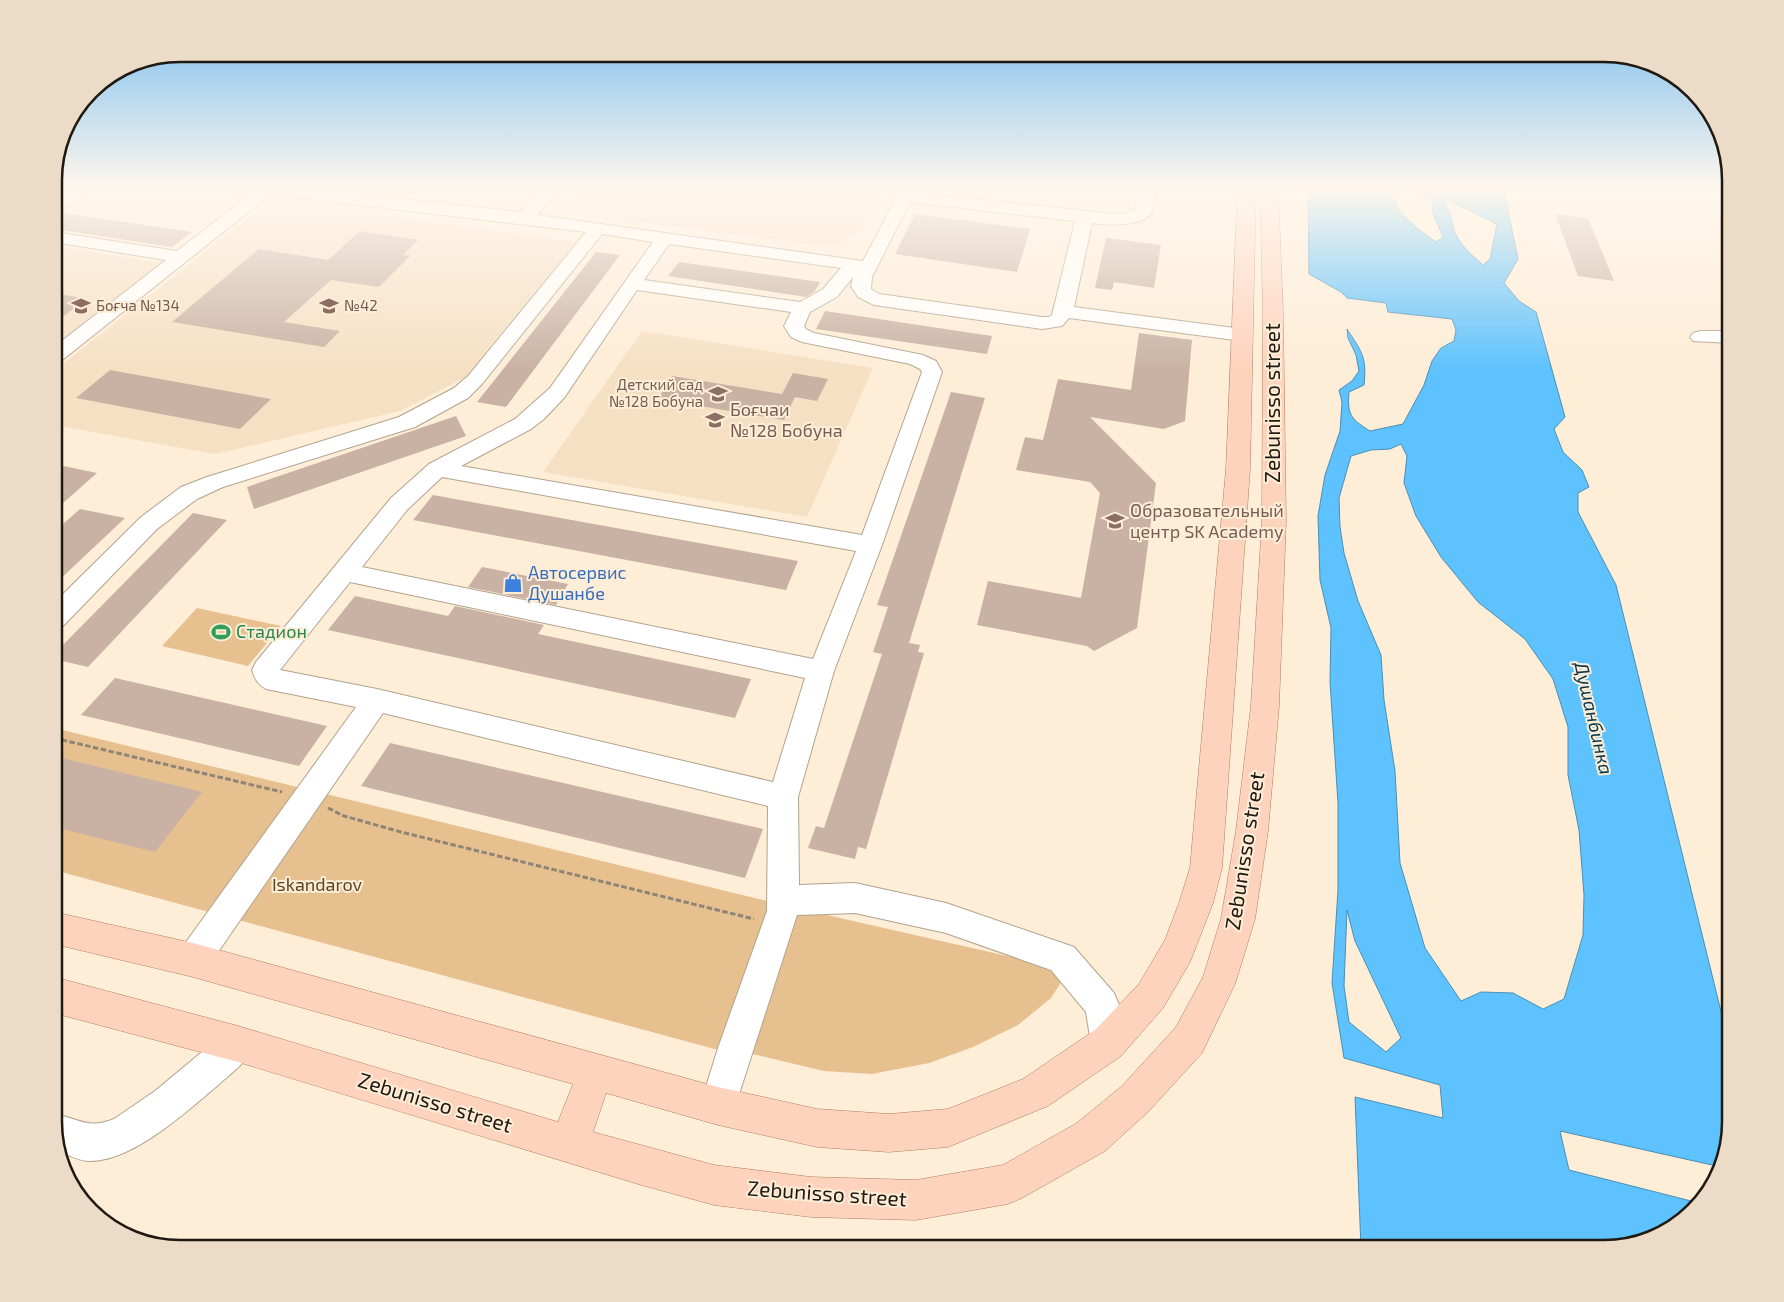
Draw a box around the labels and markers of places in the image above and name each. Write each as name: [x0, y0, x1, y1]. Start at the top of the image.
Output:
school or university icon: Боғча №134: [70, 295, 92, 317]
school or university icon: №42: [318, 295, 340, 317]
place label: Боғча №134: [96, 296, 180, 314]
place label: №42: [344, 296, 378, 314]
place label: Детский сад №128 Бобуна: [609, 375, 703, 411]
school or university icon: Детский сад №128 Бобуна: [707, 383, 729, 405]
place label: Боғчаи №128 Бобуна: [730, 398, 843, 441]
school or university icon: Боғчаи №128 Бобуна: [704, 409, 726, 431]
place label: Образовательный центр SK Academy: [1130, 499, 1284, 542]
school or university icon: Образовательный центр SK Academy: [1104, 510, 1126, 532]
place label: Автосервис Душанбе: [528, 561, 627, 604]
shop icon: Автосервис Душанбе: [502, 572, 524, 594]
place label: Стадион: [236, 620, 307, 642]
sports icon: Стадион: [210, 621, 232, 643]

